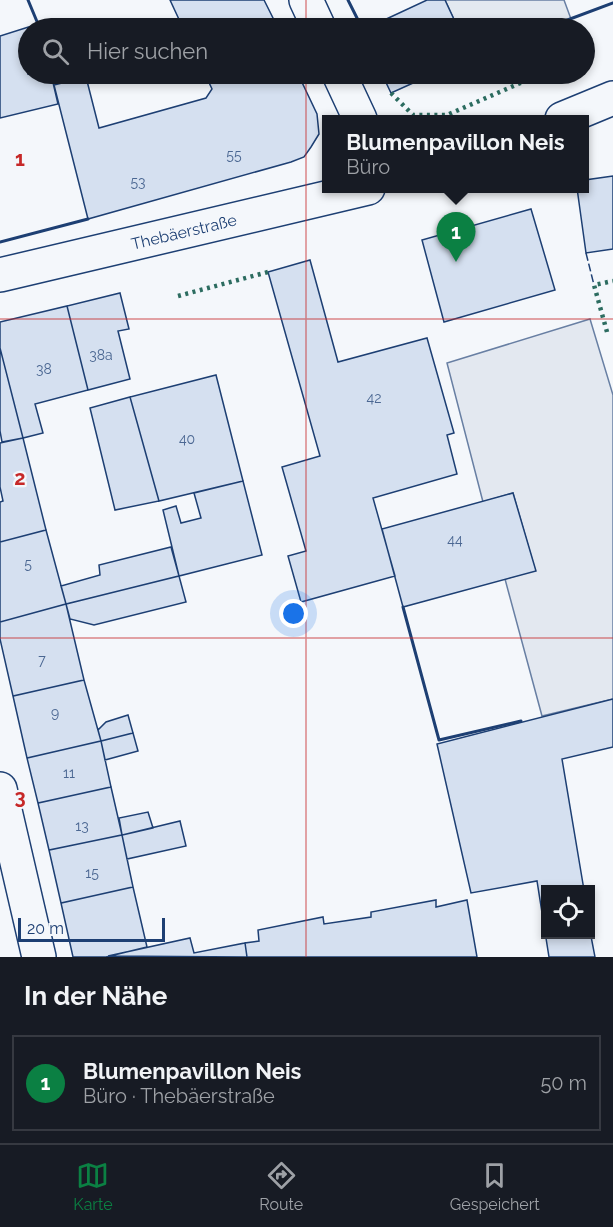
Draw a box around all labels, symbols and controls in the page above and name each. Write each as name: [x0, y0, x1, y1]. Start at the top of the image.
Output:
search box: [18, 18, 595, 84]
icon: search: [39, 35, 72, 68]
text: Hier suchen: [87, 38, 208, 64]
popup: [322, 115, 589, 193]
text: Blumenpavillon Neis: [346, 129, 565, 155]
text: 1: [15, 147, 25, 171]
house number: 55: [226, 147, 242, 163]
text: Büro: [346, 155, 390, 179]
house number: 53: [130, 174, 146, 190]
street label: Thebäerstraße: [129, 210, 239, 253]
pin: 1: [436, 212, 476, 262]
house number: 38a: [89, 347, 113, 363]
house number: 38: [36, 361, 52, 377]
house number: 42: [367, 390, 381, 406]
house number: 40: [179, 431, 195, 447]
text: 2: [14, 466, 26, 490]
house number: 44: [447, 532, 463, 548]
house number: 5: [24, 556, 32, 572]
your location: [279, 599, 308, 628]
house number: 7: [38, 652, 46, 668]
house number: 9: [51, 705, 59, 721]
house number: 11: [63, 765, 75, 781]
text: 3: [14, 785, 26, 809]
house number: 13: [75, 818, 89, 834]
house number: 15: [85, 865, 99, 881]
map controls: [541, 885, 595, 939]
button: locate: [541, 885, 595, 939]
scale bar: [18, 915, 165, 942]
text: 20 m: [27, 919, 64, 938]
text: In der Nähe: [24, 981, 167, 1011]
text: Blumenpavillon Neis: [83, 1058, 301, 1084]
text: 1: [41, 1071, 50, 1095]
text: 50 m: [540, 1071, 587, 1095]
text: Büro · Thebäerstraße: [83, 1084, 275, 1108]
tab: Karte: [73, 1159, 113, 1214]
tab: Route: [259, 1159, 303, 1214]
tab: Gespeichert: [450, 1159, 540, 1214]

